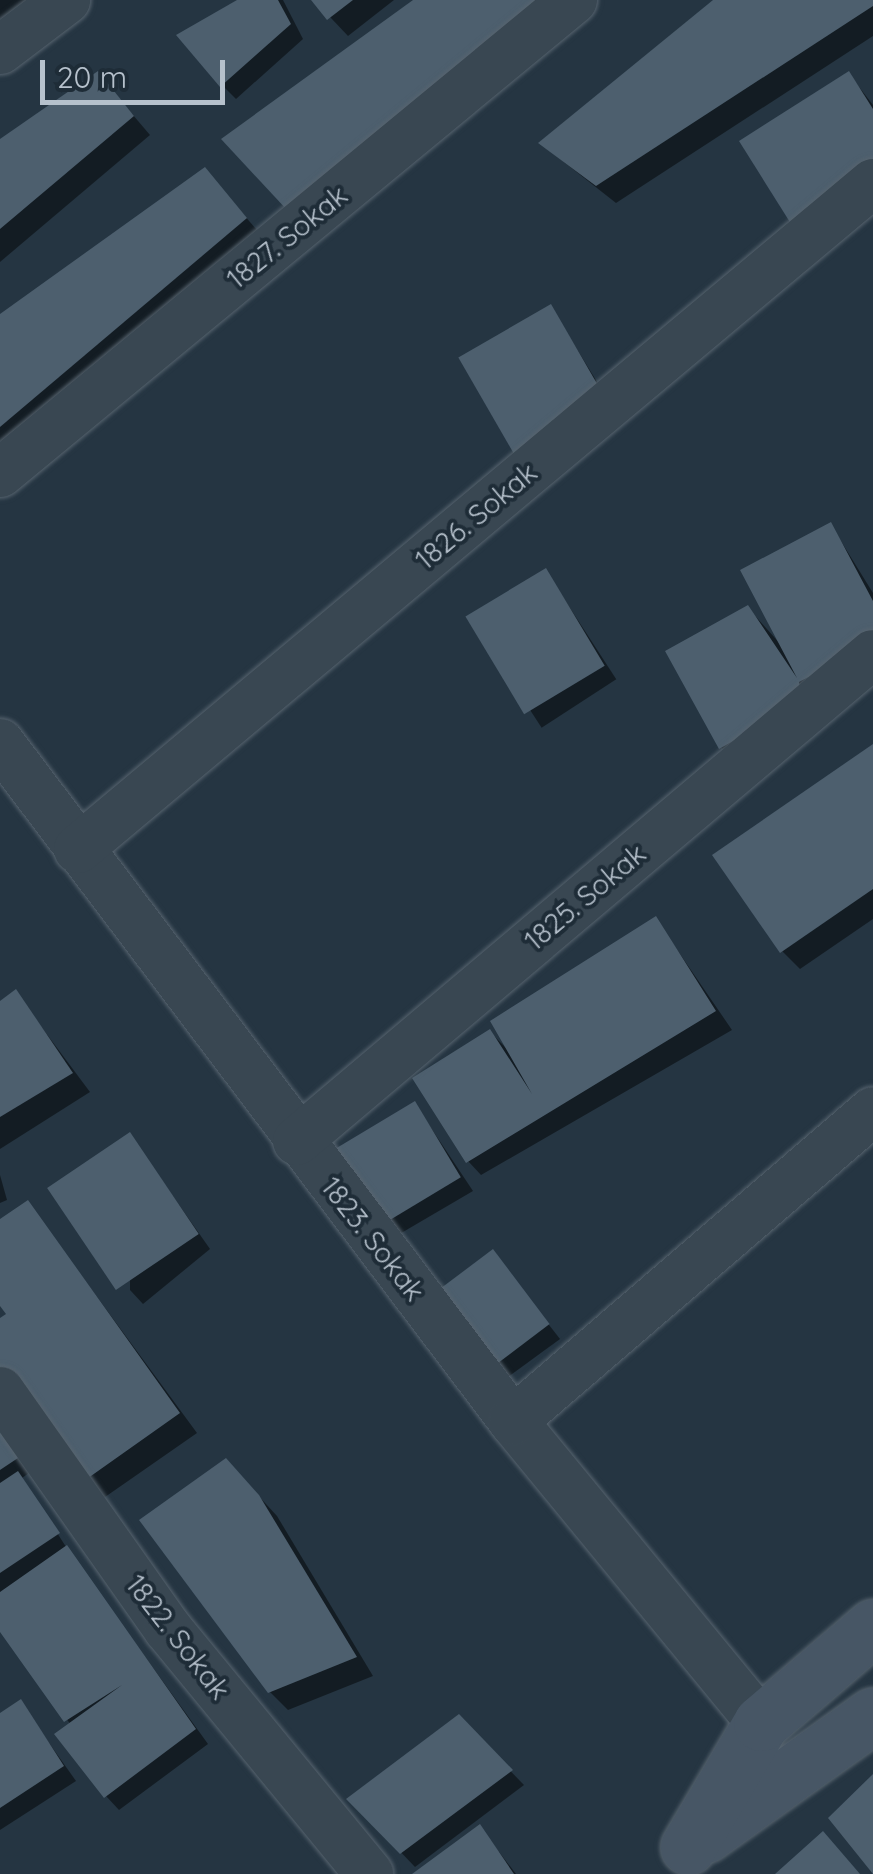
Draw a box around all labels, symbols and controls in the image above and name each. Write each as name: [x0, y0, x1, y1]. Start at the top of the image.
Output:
scale bar: [45, 40, 230, 102]
text: 20 m: [57, 58, 127, 96]
street label: 1827. Sokak: [220, 178, 354, 296]
street label: 1826. Sokak: [408, 455, 544, 577]
street label: 1825. Sokak: [518, 837, 652, 957]
street label: 1823. Sokak: [314, 1170, 432, 1308]
street label: 1822. Sokak: [119, 1568, 237, 1706]

